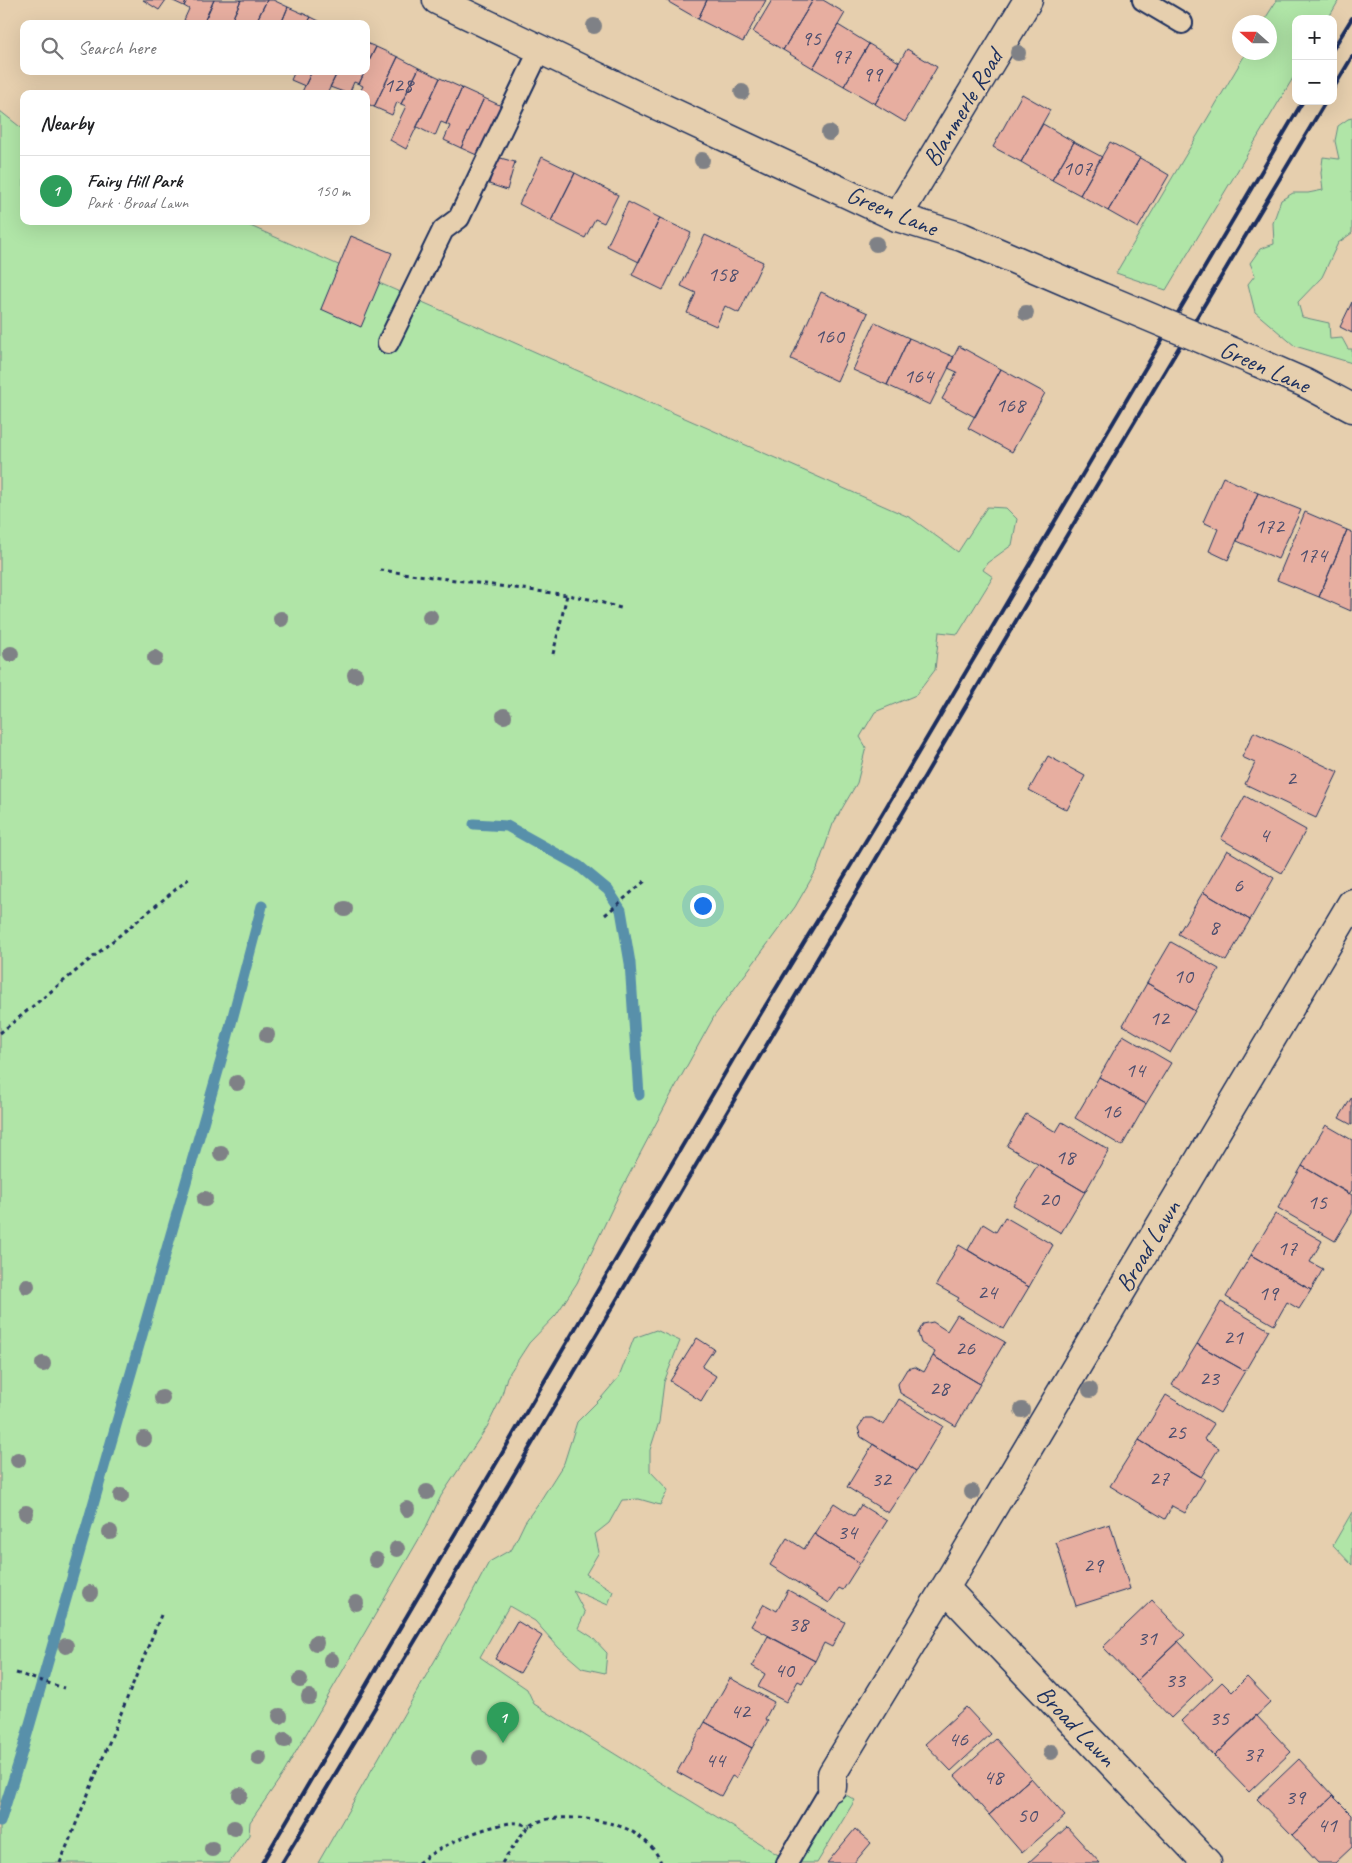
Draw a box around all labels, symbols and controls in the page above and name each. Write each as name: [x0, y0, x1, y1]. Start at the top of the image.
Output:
north arrow: [1232, 15, 1277, 60]
map controls: [1292, 15, 1337, 105]
button: +: [1292, 15, 1337, 60]
search box: [20, 20, 370, 75]
house number: 95: [801, 24, 822, 52]
icon: search: [38, 34, 66, 62]
text: Search here: [78, 36, 155, 60]
street label: Blanmerle Road: [916, 41, 1012, 172]
house number: 97: [831, 42, 852, 70]
house number: 99: [862, 60, 884, 88]
button: −: [1292, 60, 1337, 105]
house number: 128: [383, 71, 415, 99]
text: Nearby: [40, 110, 93, 136]
house number: 107: [1062, 154, 1093, 182]
text: Fairy Hill Park: [87, 169, 182, 193]
street label: Green Lane: [842, 178, 944, 244]
text: 1: [52, 181, 60, 201]
text: 150 m: [316, 181, 350, 201]
text: Park · Broad Lawn: [87, 193, 188, 213]
house number: 158: [707, 260, 739, 288]
house number: 160: [814, 322, 846, 350]
street label: Green Lane: [1215, 333, 1317, 402]
house number: 164: [903, 362, 935, 390]
house number: 168: [995, 391, 1027, 419]
house number: 172: [1254, 512, 1286, 540]
house number: 174: [1297, 541, 1329, 569]
house number: 2: [1286, 764, 1298, 792]
house number: 4: [1259, 821, 1271, 849]
house number: 6: [1233, 871, 1244, 899]
your location: [690, 893, 716, 919]
house number: 8: [1209, 913, 1221, 941]
house number: 10: [1173, 962, 1195, 990]
house number: 12: [1149, 1004, 1171, 1032]
house number: 14: [1125, 1056, 1147, 1084]
house number: 16: [1101, 1097, 1122, 1125]
house number: 18: [1055, 1143, 1077, 1171]
house number: 20: [1039, 1185, 1061, 1213]
house number: 15: [1307, 1188, 1328, 1216]
street label: Broad Lawn: [1108, 1193, 1188, 1298]
house number: 17: [1277, 1234, 1298, 1262]
house number: 24: [977, 1278, 999, 1306]
house number: 19: [1258, 1279, 1280, 1307]
house number: 21: [1223, 1323, 1244, 1351]
house number: 26: [955, 1334, 976, 1362]
house number: 23: [1199, 1364, 1221, 1392]
house number: 28: [929, 1374, 951, 1402]
house number: 25: [1166, 1418, 1187, 1446]
house number: 27: [1149, 1464, 1170, 1492]
house number: 32: [871, 1465, 893, 1493]
house number: 34: [837, 1518, 859, 1546]
house number: 29: [1083, 1551, 1105, 1579]
house number: 38: [788, 1610, 810, 1638]
house number: 31: [1137, 1624, 1158, 1652]
house number: 40: [774, 1656, 796, 1684]
house number: 33: [1165, 1666, 1187, 1694]
street label: Broad Lawn: [1029, 1678, 1123, 1774]
house number: 42: [730, 1697, 752, 1725]
pin: 1: [487, 1702, 519, 1743]
house number: 35: [1209, 1704, 1230, 1732]
house number: 46: [948, 1725, 969, 1753]
house number: 37: [1243, 1740, 1264, 1768]
house number: 44: [705, 1746, 727, 1774]
house number: 48: [983, 1763, 1005, 1791]
house number: 39: [1285, 1783, 1307, 1811]
house number: 50: [1017, 1801, 1039, 1829]
house number: 41: [1317, 1811, 1338, 1839]

